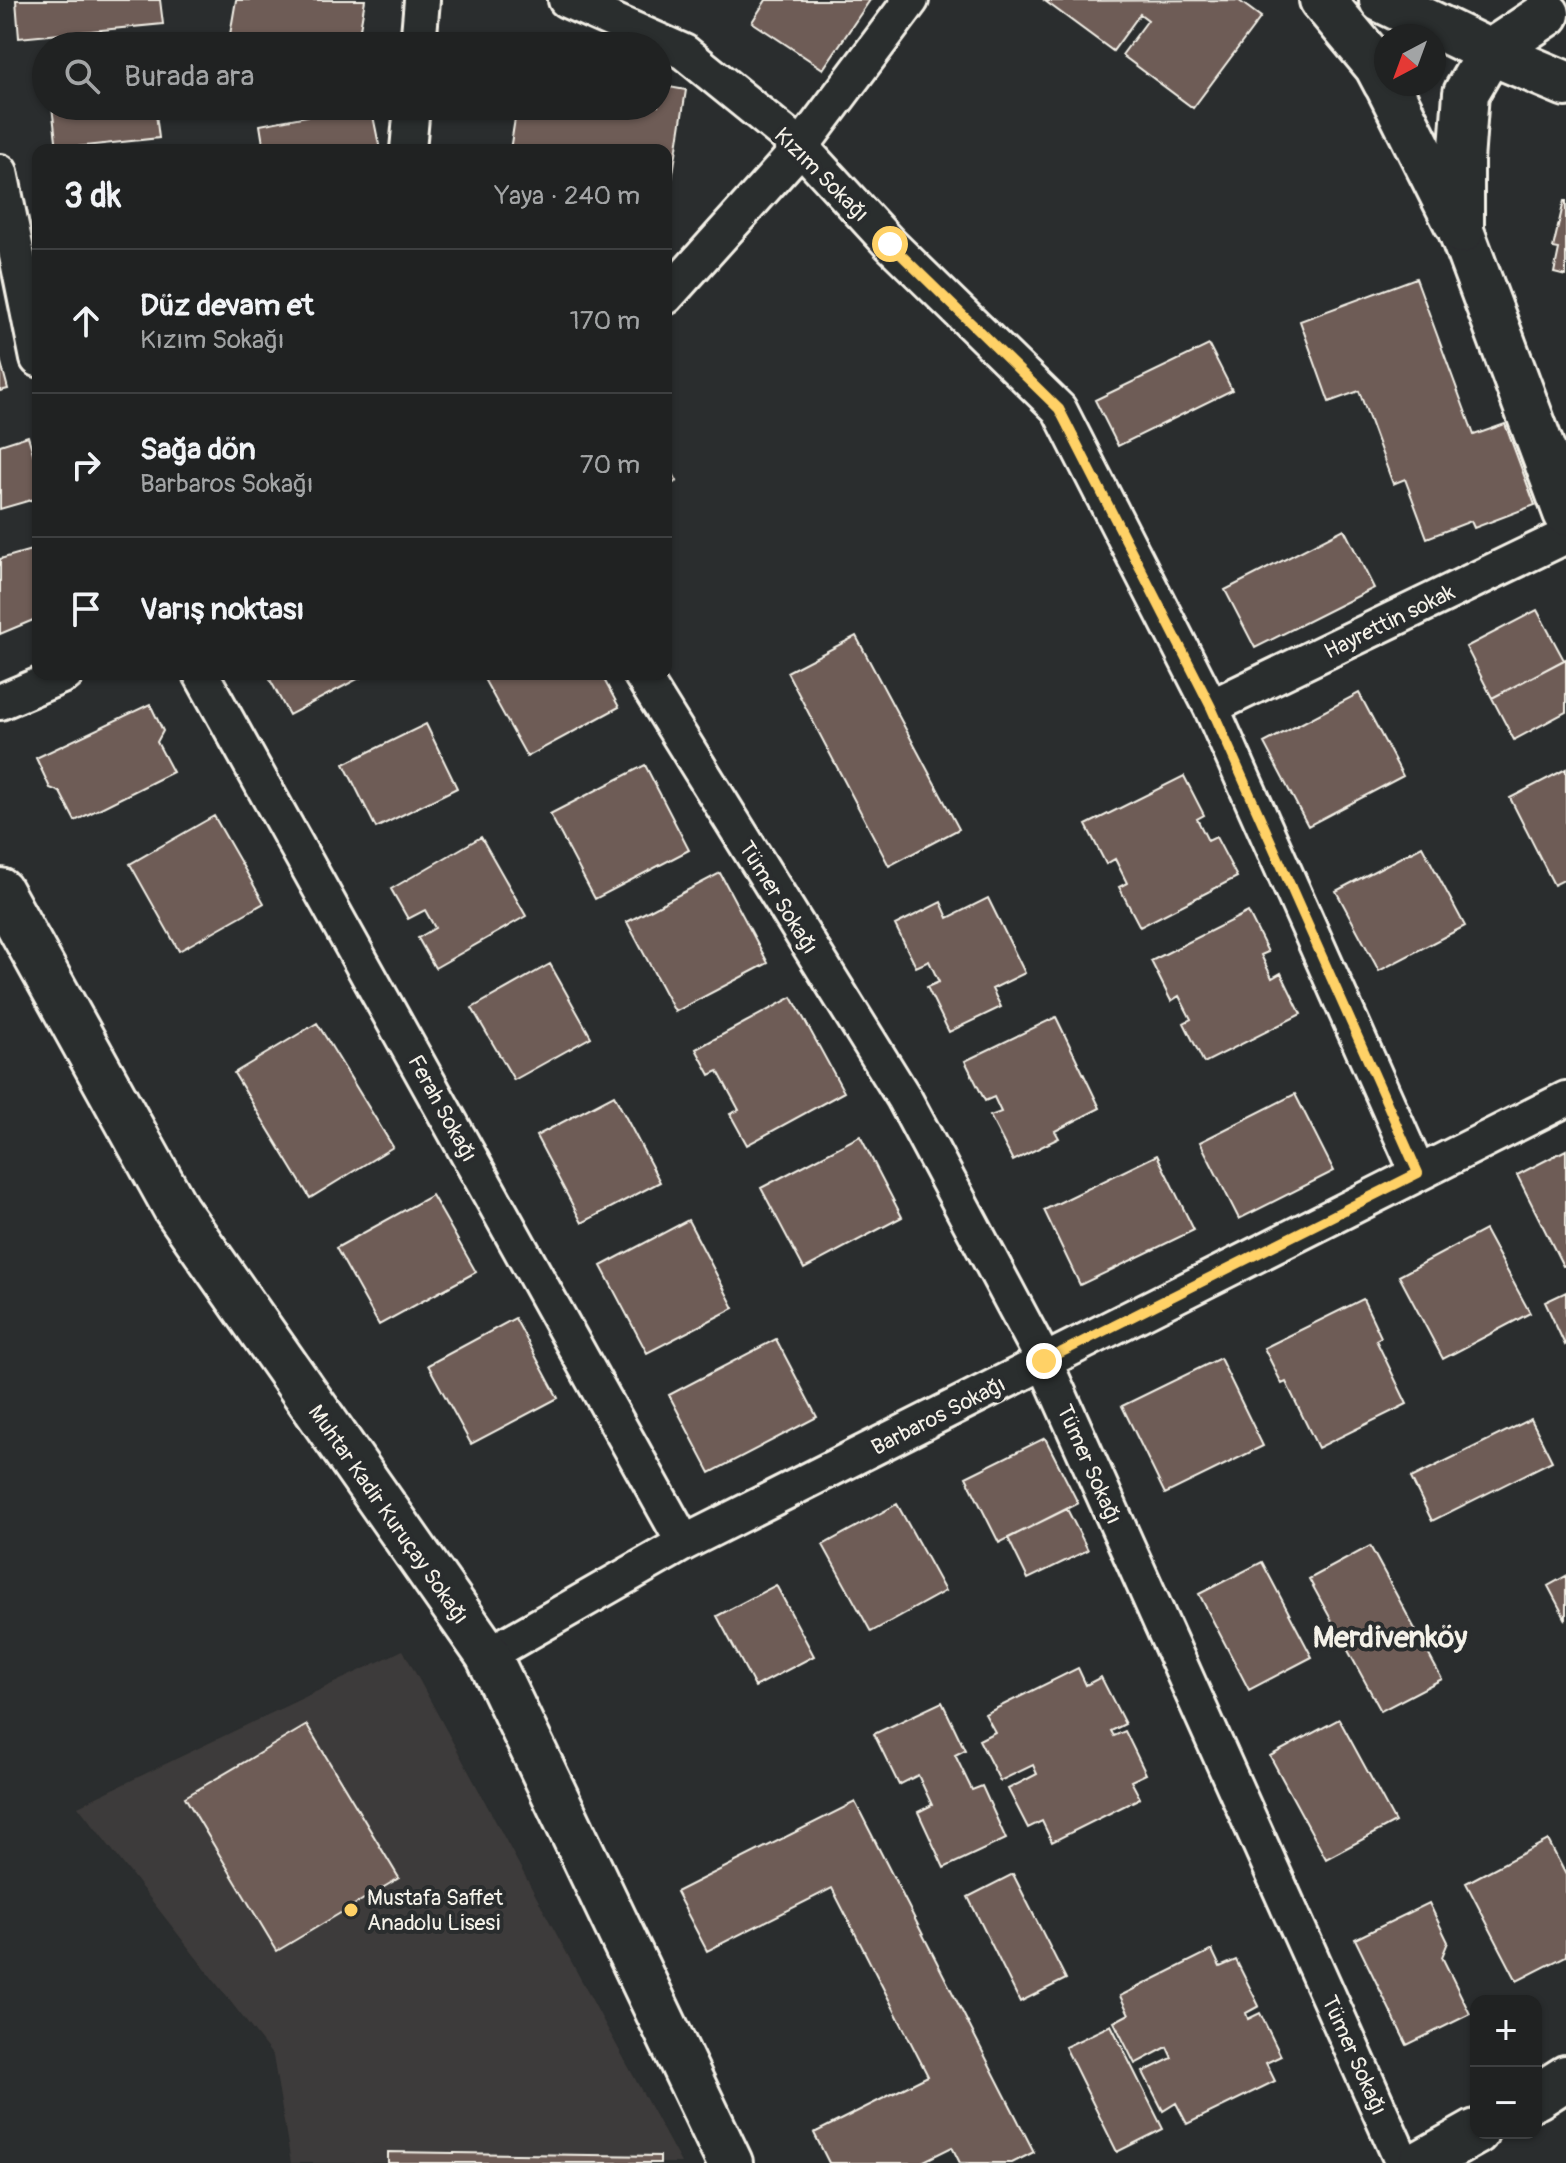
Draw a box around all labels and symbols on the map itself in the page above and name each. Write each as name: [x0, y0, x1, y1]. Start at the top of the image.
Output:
north arrow: [1374, 24, 1446, 96]
street label: Kızım Sokağı: [768, 122, 874, 228]
route start: [872, 226, 908, 262]
street label: Hayrettin sokak: [1319, 578, 1459, 666]
street label: Tümer Sokağı: [732, 836, 824, 959]
street label: Ferah Sokağı: [401, 1050, 483, 1167]
route end: [1026, 1343, 1062, 1379]
street label: Barbaros Sokağı: [867, 1370, 1010, 1462]
street label: Muhtar Kadir Kuruçay Sokağı: [302, 1399, 475, 1630]
street label: Tümer Sokağı: [1050, 1400, 1128, 1529]
district label: Merdivenköy: [1313, 1619, 1467, 1656]
place label: Mustafa Saffet Anadolu Lisesi: [367, 1884, 503, 1937]
marker: Mustafa Saffet Anadolu Lisesi: [342, 1901, 360, 1919]
street label: Tümer Sokağı: [1315, 1991, 1393, 2120]

